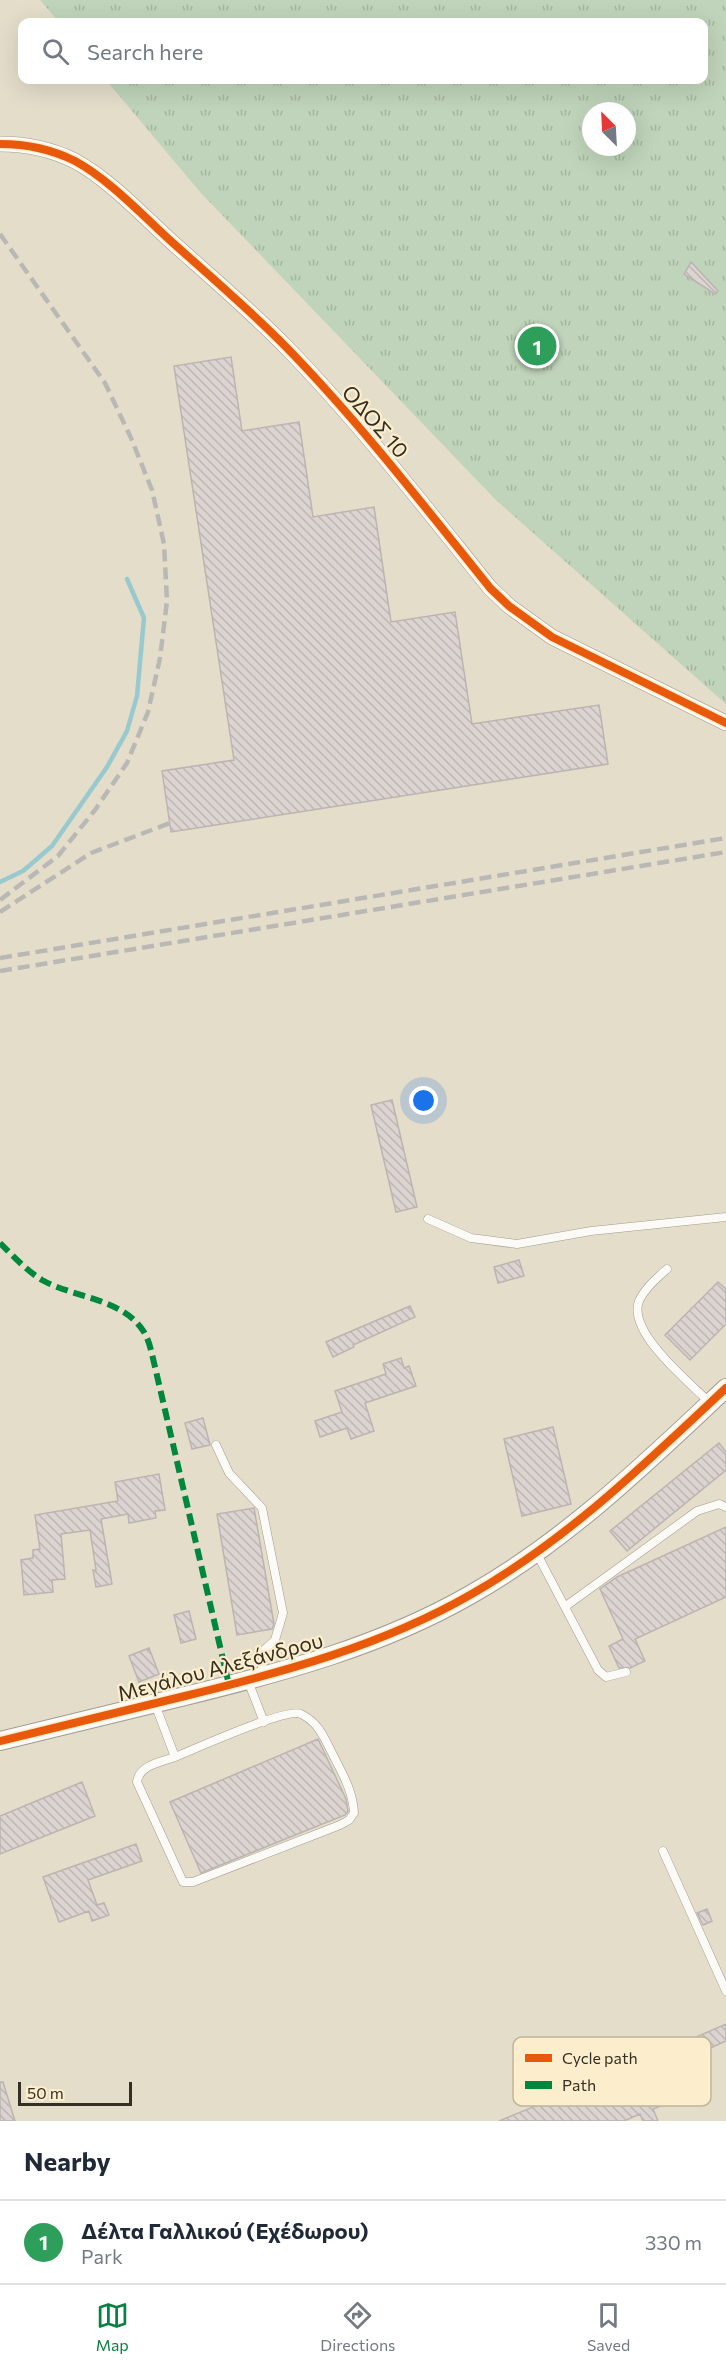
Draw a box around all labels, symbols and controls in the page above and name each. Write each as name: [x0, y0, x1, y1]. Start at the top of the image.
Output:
search box: [18, 18, 708, 84]
icon: search: [39, 35, 72, 68]
text: Search here: [87, 38, 203, 65]
north arrow: [582, 102, 636, 156]
pin: 1: [518, 324, 556, 368]
street label: ΟΔΟΣ 10: [338, 379, 414, 463]
your location: [409, 1086, 438, 1115]
street label: Μεγάλου Αλεξάνδρου: [115, 1627, 325, 1705]
legend: [513, 2037, 711, 2106]
text: Cycle path: [562, 2048, 638, 2067]
text: Path: [562, 2075, 596, 2094]
scale bar: [18, 2079, 132, 2106]
text: 50 m: [27, 2083, 64, 2102]
text: Nearby: [24, 2145, 111, 2176]
text: Δέλτα Γαλλικού (Εχέδωρου): [81, 2217, 368, 2244]
text: 1: [39, 2230, 48, 2254]
text: 330 m: [645, 2230, 702, 2254]
text: Park: [81, 2244, 123, 2268]
tab: Map: [96, 2299, 129, 2354]
tab: Directions: [320, 2299, 395, 2354]
tab: Saved: [587, 2299, 630, 2354]

